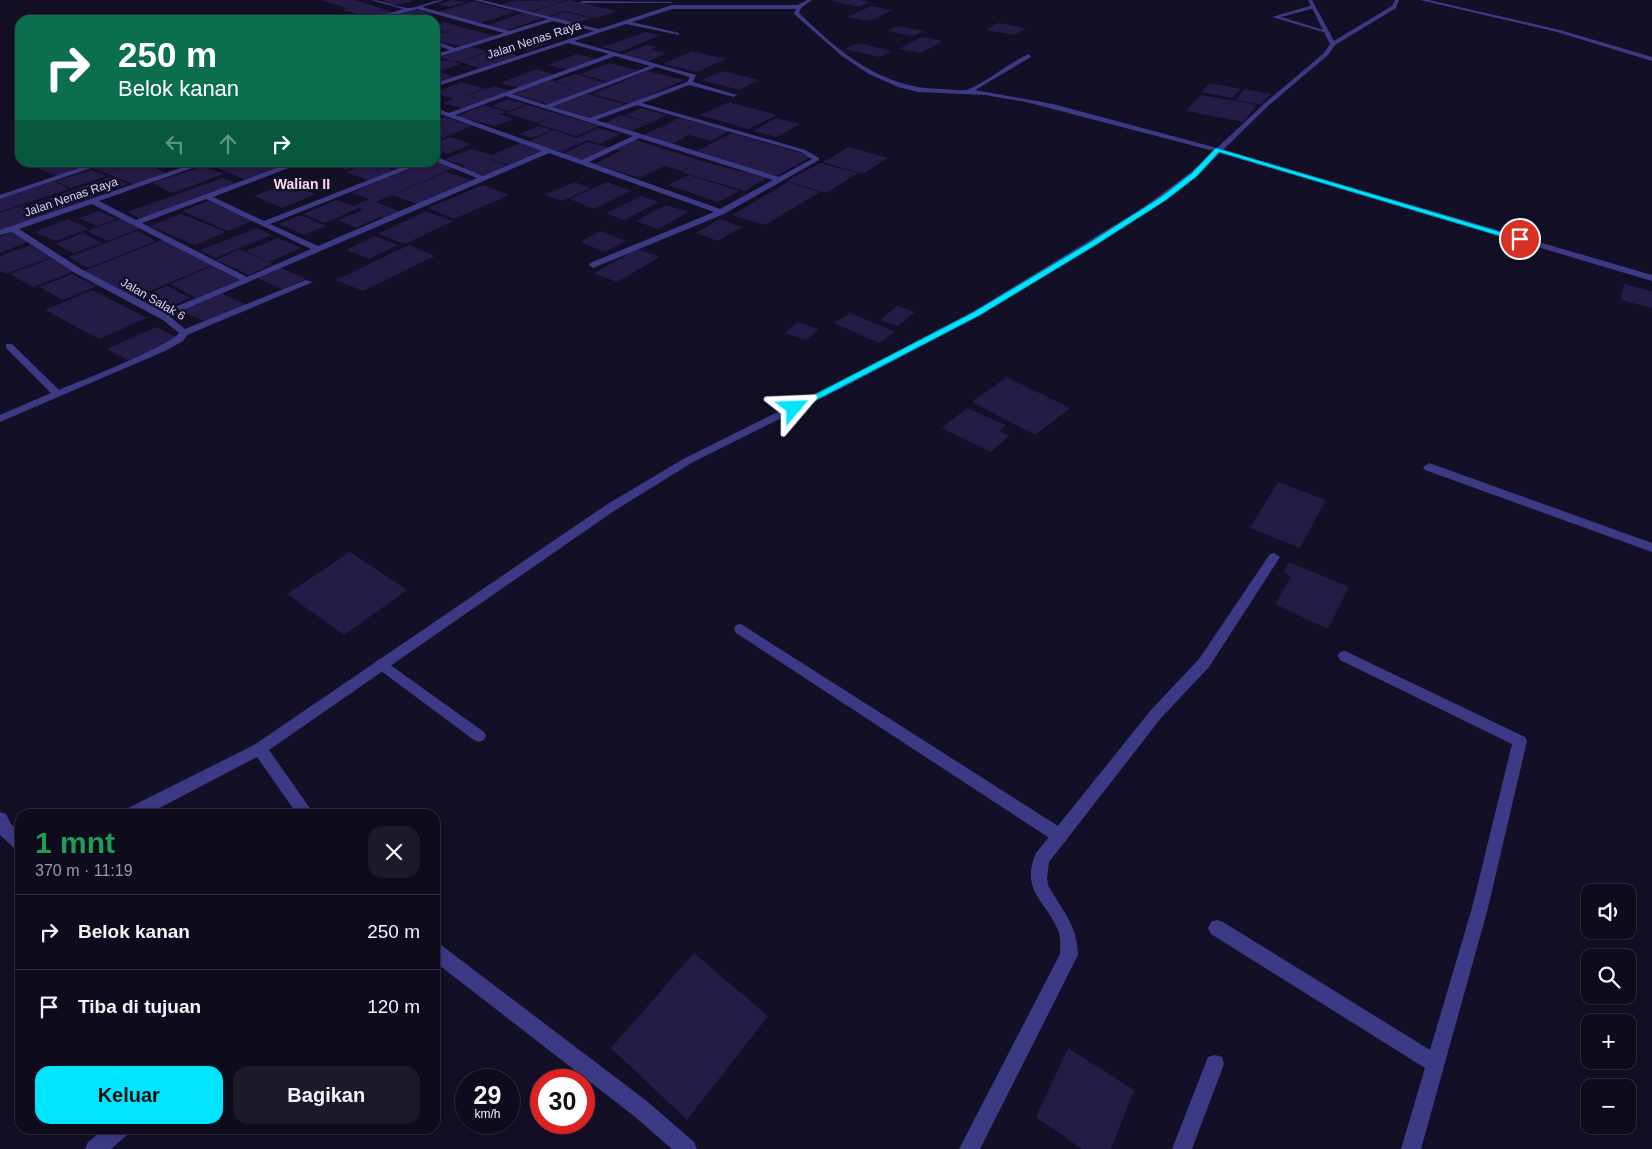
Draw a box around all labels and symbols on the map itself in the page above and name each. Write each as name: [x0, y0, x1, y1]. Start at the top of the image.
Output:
street label: Jalan Nenas Raya: [485, 18, 583, 62]
street label: Jalan Nenas Raya: [22, 174, 120, 220]
district label: Walian II: [274, 176, 330, 192]
pin: [1499, 218, 1541, 260]
street label: Jalan Salak 6: [118, 275, 188, 323]
position arrow: [767, 381, 819, 433]
speed limit sign: 30: [530, 1069, 595, 1134]

